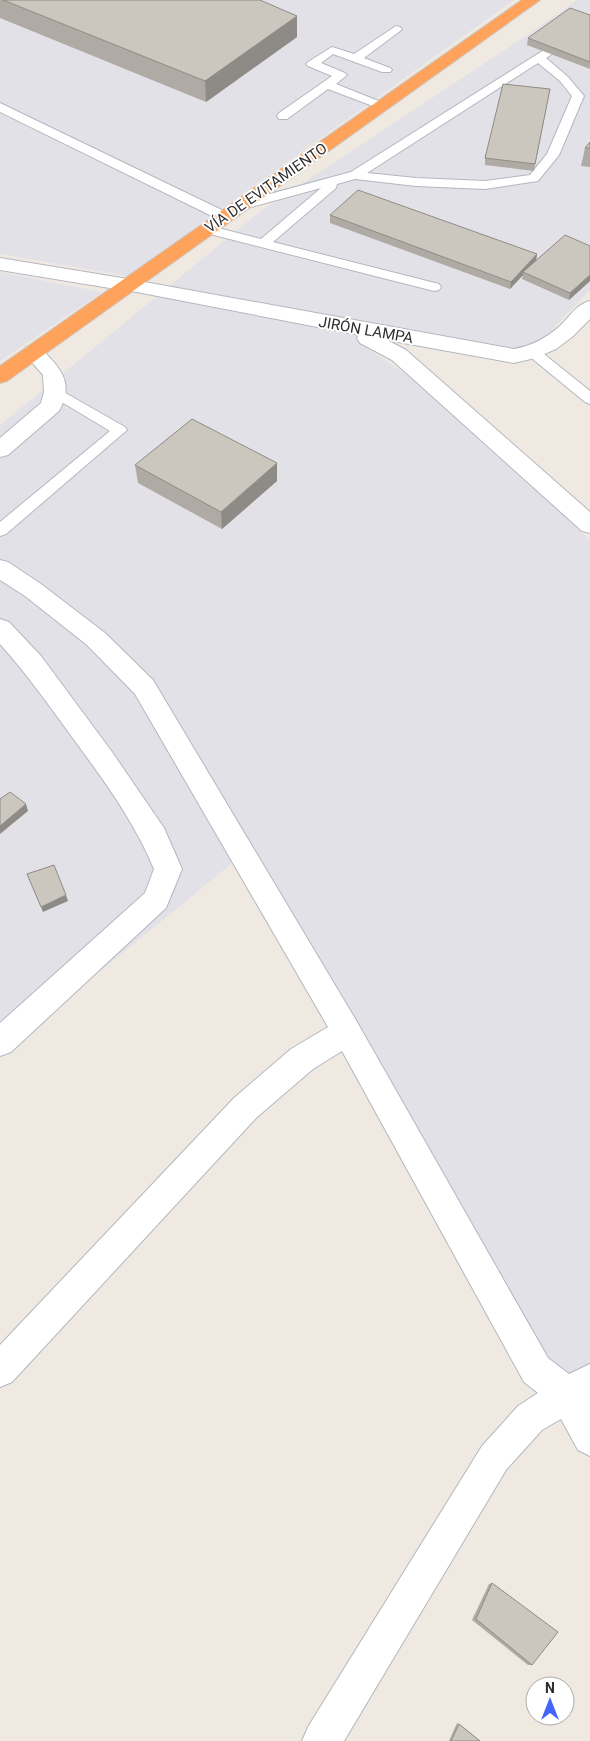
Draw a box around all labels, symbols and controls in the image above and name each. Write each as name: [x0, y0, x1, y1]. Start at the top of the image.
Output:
street label: VÍA DE EVITAMIENTO: [202, 139, 330, 237]
street label: JIRÓN LAMPA: [317, 313, 415, 347]
north arrow: [525, 1676, 575, 1726]
text: N: [545, 1680, 555, 1696]

